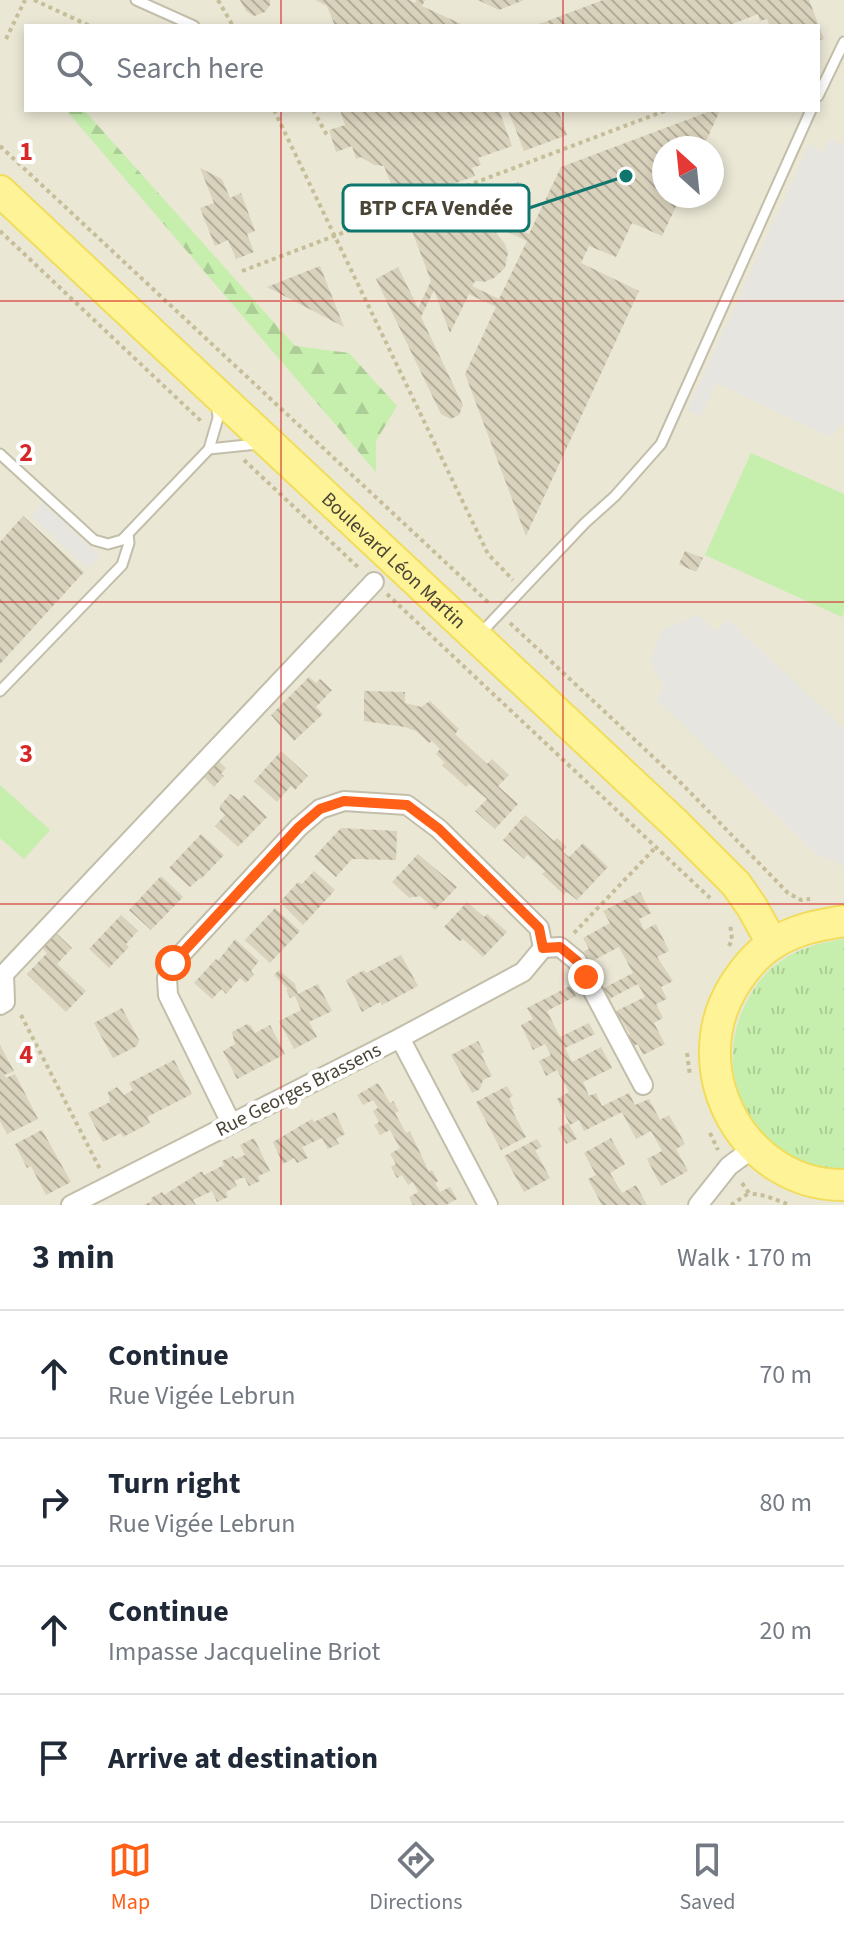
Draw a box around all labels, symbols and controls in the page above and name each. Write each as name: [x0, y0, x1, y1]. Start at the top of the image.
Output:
search box: [24, 24, 820, 112]
icon: search: [52, 46, 96, 90]
text: Search here: [116, 47, 264, 90]
text: 1: [19, 133, 33, 170]
north arrow: [652, 136, 724, 208]
callout: BTP CFA Vendée: [343, 185, 529, 231]
text: BTP CFA Vendée: [359, 192, 513, 224]
text: 2: [19, 434, 33, 471]
street label: Boulevard Léon Martin: [315, 486, 472, 636]
text: 3: [19, 735, 33, 772]
route start: [155, 945, 191, 981]
route end: [568, 959, 604, 995]
text: 4: [19, 1036, 33, 1073]
street label: Rue Georges Brassens: [211, 1036, 386, 1144]
text: 3 min: [32, 1233, 115, 1282]
text: Walk · 170 m: [677, 1239, 812, 1276]
text: Continue: [108, 1334, 229, 1377]
icon: ahead: [32, 1352, 76, 1396]
text: 70 m: [759, 1356, 812, 1393]
text: Rue Vigée Lebrun: [108, 1377, 296, 1414]
text: Turn right: [108, 1462, 240, 1505]
icon: right: [32, 1480, 76, 1524]
text: 80 m: [759, 1484, 812, 1521]
text: Rue Vigée Lebrun: [108, 1505, 296, 1542]
text: Continue: [108, 1590, 229, 1633]
icon: ahead: [32, 1608, 76, 1652]
text: 20 m: [759, 1612, 812, 1649]
text: Impasse Jacqueline Briot: [108, 1633, 380, 1670]
icon: arrive: [32, 1736, 76, 1780]
text: Arrive at destination: [108, 1737, 378, 1780]
tab: Map: [108, 1838, 152, 1918]
tab: Directions: [369, 1838, 462, 1918]
tab: Saved: [679, 1838, 736, 1918]

